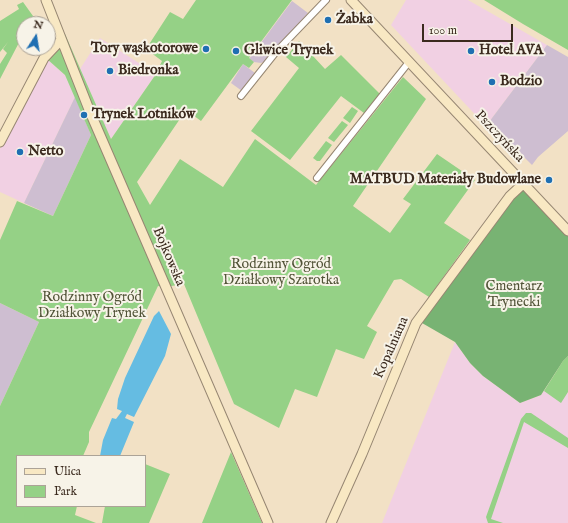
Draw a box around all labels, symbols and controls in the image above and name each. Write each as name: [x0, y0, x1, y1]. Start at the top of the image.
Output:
place label: Żabka: [336, 12, 373, 28]
marker: Żabka: [323, 15, 333, 25]
north arrow: [16, 16, 56, 56]
scale bar: [424, 16, 515, 42]
text: N: [32, 17, 44, 33]
text: 100 m: [429, 23, 457, 38]
place label: Tory wąskotorowe: [91, 41, 198, 57]
place label: Gliwice Trynek: [244, 43, 334, 59]
place label: Hotel AVA: [479, 43, 543, 59]
marker: Tory wąskotorowe: [201, 44, 211, 54]
marker: Gliwice Trynek: [231, 46, 241, 56]
marker: Hotel AVA: [466, 46, 476, 56]
place label: Biedronka: [118, 63, 178, 79]
marker: Biedronka: [105, 66, 115, 76]
place label: Bodzio: [500, 74, 542, 90]
marker: Bodzio: [487, 77, 497, 87]
place label: Trynek Lotników: [92, 107, 195, 123]
street label: Pszczyńska: [471, 108, 527, 166]
marker: Trynek Lotników: [79, 110, 89, 120]
place label: Netto: [28, 144, 63, 160]
marker: Netto: [15, 147, 25, 157]
place label: MATBUD Materiały Budowlane: [350, 172, 541, 188]
marker: MATBUD Materiały Budowlane: [544, 175, 554, 185]
street label: Bojkowska: [148, 225, 188, 289]
park label: Rodzinny Ogród Działkowy Szarotka: [223, 257, 339, 290]
park label: Cmentarz Trynecki: [485, 279, 543, 312]
park label: Rodzinny Ogród Działkowy Trynek: [38, 290, 146, 322]
street label: Kopalniana: [371, 315, 413, 381]
legend: [16, 455, 146, 507]
text: Ulica: [54, 464, 81, 479]
text: Park: [54, 484, 77, 499]

